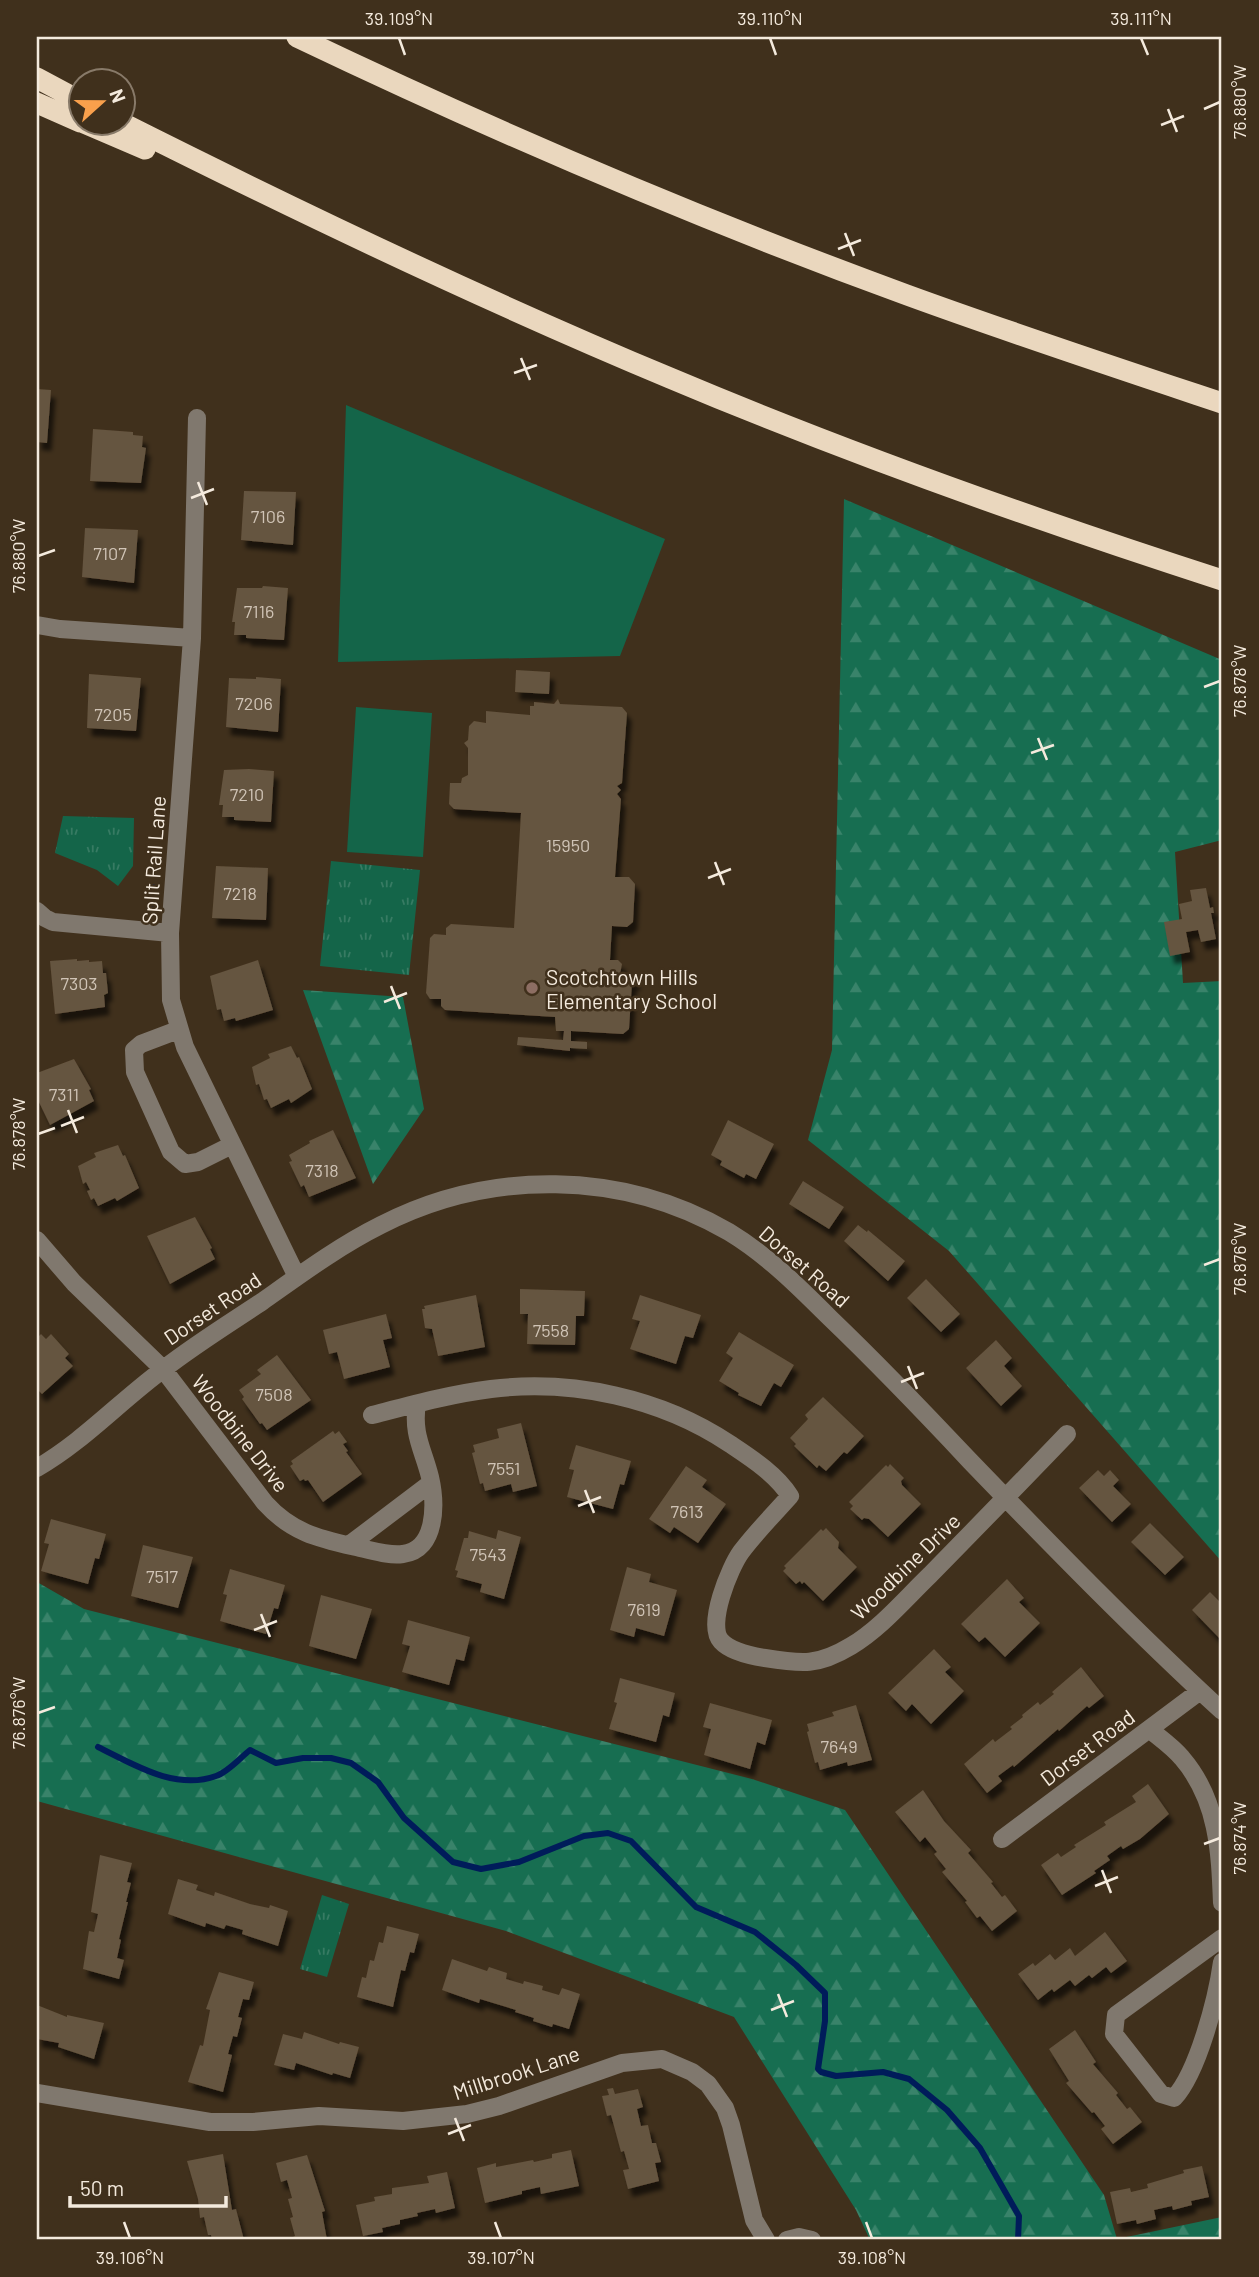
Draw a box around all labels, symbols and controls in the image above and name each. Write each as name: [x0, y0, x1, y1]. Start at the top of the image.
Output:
text: 39.109°N: [365, 7, 433, 29]
text: 39.110°N: [737, 7, 803, 29]
text: 39.111°N: [1110, 7, 1172, 29]
text: 76.880°W: [1228, 65, 1250, 139]
north arrow: [66, 66, 136, 136]
text: N: [105, 86, 131, 106]
house number: 7106: [251, 505, 285, 527]
text: 76.880°W: [7, 519, 29, 593]
house number: 7107: [93, 542, 127, 564]
house number: 7116: [244, 600, 274, 622]
text: 76.878°W: [1228, 644, 1250, 717]
house number: 7206: [235, 692, 273, 714]
house number: 7205: [94, 703, 132, 725]
house number: 7210: [230, 783, 264, 805]
street label: Split Rail Lane: [136, 795, 170, 925]
house number: 15950: [546, 834, 590, 856]
house number: 7218: [223, 882, 257, 904]
place label: Scotchtown Hills Elementary School: [546, 964, 717, 1013]
house number: 7303: [60, 972, 98, 994]
marker: Scotchtown Hills Elementary School: [524, 980, 540, 996]
house number: 7311: [49, 1083, 79, 1105]
text: 76.878°W: [7, 1097, 29, 1170]
house number: 7318: [305, 1159, 339, 1181]
street label: Dorset Road: [755, 1220, 855, 1312]
text: 76.876°W: [1228, 1223, 1250, 1295]
street label: Dorset Road: [159, 1266, 265, 1350]
house number: 7558: [533, 1319, 569, 1341]
street label: Woodbine Drive: [187, 1369, 295, 1497]
house number: 7508: [255, 1383, 293, 1405]
house number: 7551: [488, 1457, 520, 1479]
house number: 7613: [670, 1500, 704, 1522]
street label: Woodbine Drive: [845, 1508, 965, 1624]
house number: 7543: [470, 1543, 506, 1565]
house number: 7517: [146, 1565, 179, 1587]
house number: 7619: [627, 1598, 661, 1620]
text: 76.876°W: [7, 1677, 29, 1749]
street label: Dorset Road: [1035, 1703, 1139, 1791]
house number: 7649: [820, 1735, 858, 1757]
text: 76.874°W: [1228, 1801, 1250, 1875]
street label: Millbrook Lane: [450, 2040, 582, 2104]
scale bar: [70, 2165, 226, 2209]
text: 50 m: [80, 2175, 124, 2200]
text: 39.106°N: [96, 2246, 164, 2268]
text: 39.107°N: [467, 2246, 535, 2268]
text: 39.108°N: [838, 2246, 906, 2268]

